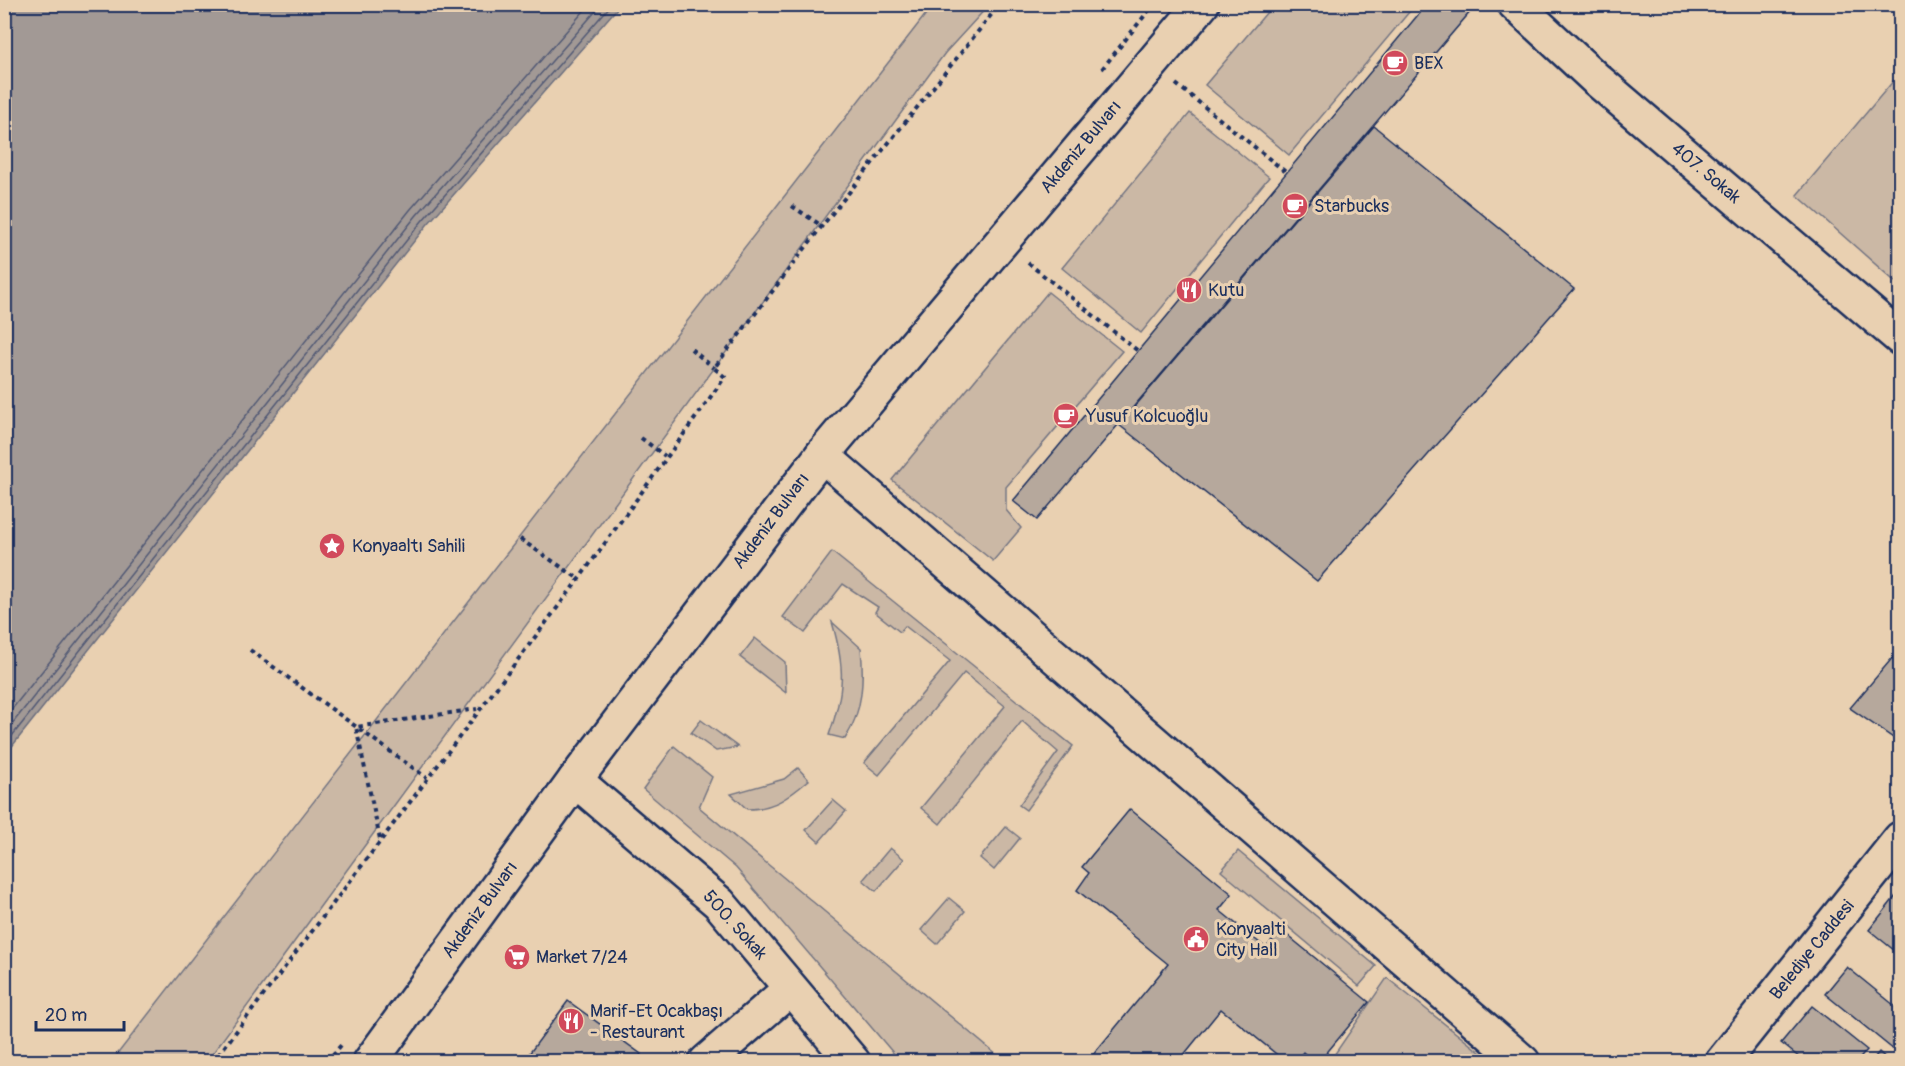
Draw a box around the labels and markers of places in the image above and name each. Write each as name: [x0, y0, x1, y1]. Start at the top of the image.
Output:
cafe icon: BEX: [1380, 48, 1410, 78]
place label: BEX: [1414, 52, 1444, 75]
cafe icon: Starbucks: [1280, 191, 1310, 221]
place label: Starbucks: [1314, 195, 1389, 218]
restaurant icon: Kutu: [1174, 275, 1204, 305]
place label: Kutu: [1208, 279, 1244, 302]
cafe icon: Yusuf Kolcuoğlu: [1051, 401, 1081, 431]
place label: Yusuf Kolcuoğlu: [1085, 405, 1208, 428]
place icon: Konyaaltı Sahili: [317, 531, 347, 561]
place label: Konyaaltı Sahili: [352, 535, 465, 558]
place label: Konyaalti City Hall: [1216, 918, 1285, 962]
public building icon: Konyaalti City Hall: [1181, 924, 1211, 954]
supermarket icon: Market 7/24: [502, 942, 532, 972]
place label: Market 7/24: [536, 946, 628, 969]
place label: Marif-Et Ocakbaşı - Restaurant: [590, 1000, 723, 1044]
restaurant icon: Marif-Et Ocakbaşı - Restaurant: [556, 1006, 586, 1036]

